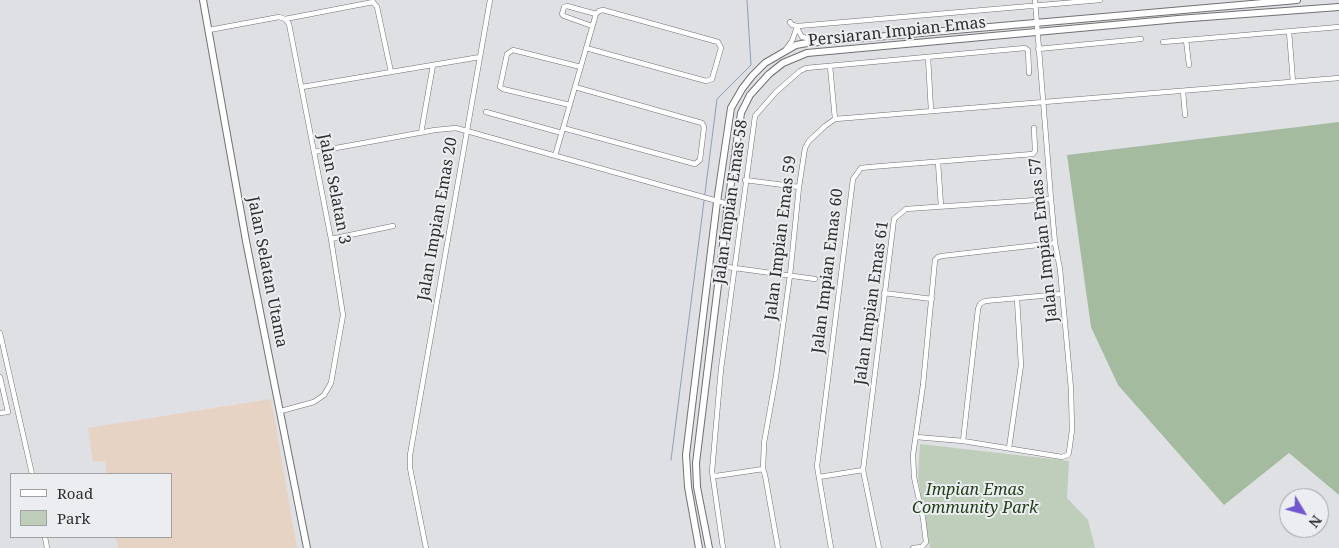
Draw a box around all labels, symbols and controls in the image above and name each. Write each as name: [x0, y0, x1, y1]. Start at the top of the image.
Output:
street label: Persiaran Impian Emas: [807, 13, 987, 51]
street label: Jalan Impian Emas 58: [710, 118, 752, 286]
street label: Jalan Selatan 3: [314, 132, 354, 246]
street label: Jalan Impian Emas 20: [414, 136, 462, 302]
street label: Jalan Impian Emas 59: [761, 154, 801, 322]
street label: Jalan Impian Emas 57: [1026, 156, 1062, 324]
street label: Jalan Impian Emas 60: [808, 187, 848, 355]
street label: Jalan Selatan Utama: [243, 195, 291, 349]
street label: Jalan Impian Emas 61: [851, 219, 893, 387]
legend: [10, 473, 172, 538]
park label: Impian Emas Community Park: [912, 480, 1038, 518]
text: Road: [57, 483, 93, 503]
north arrow: [1279, 488, 1329, 538]
text: Park: [57, 508, 90, 528]
text: N: [1305, 512, 1326, 532]

